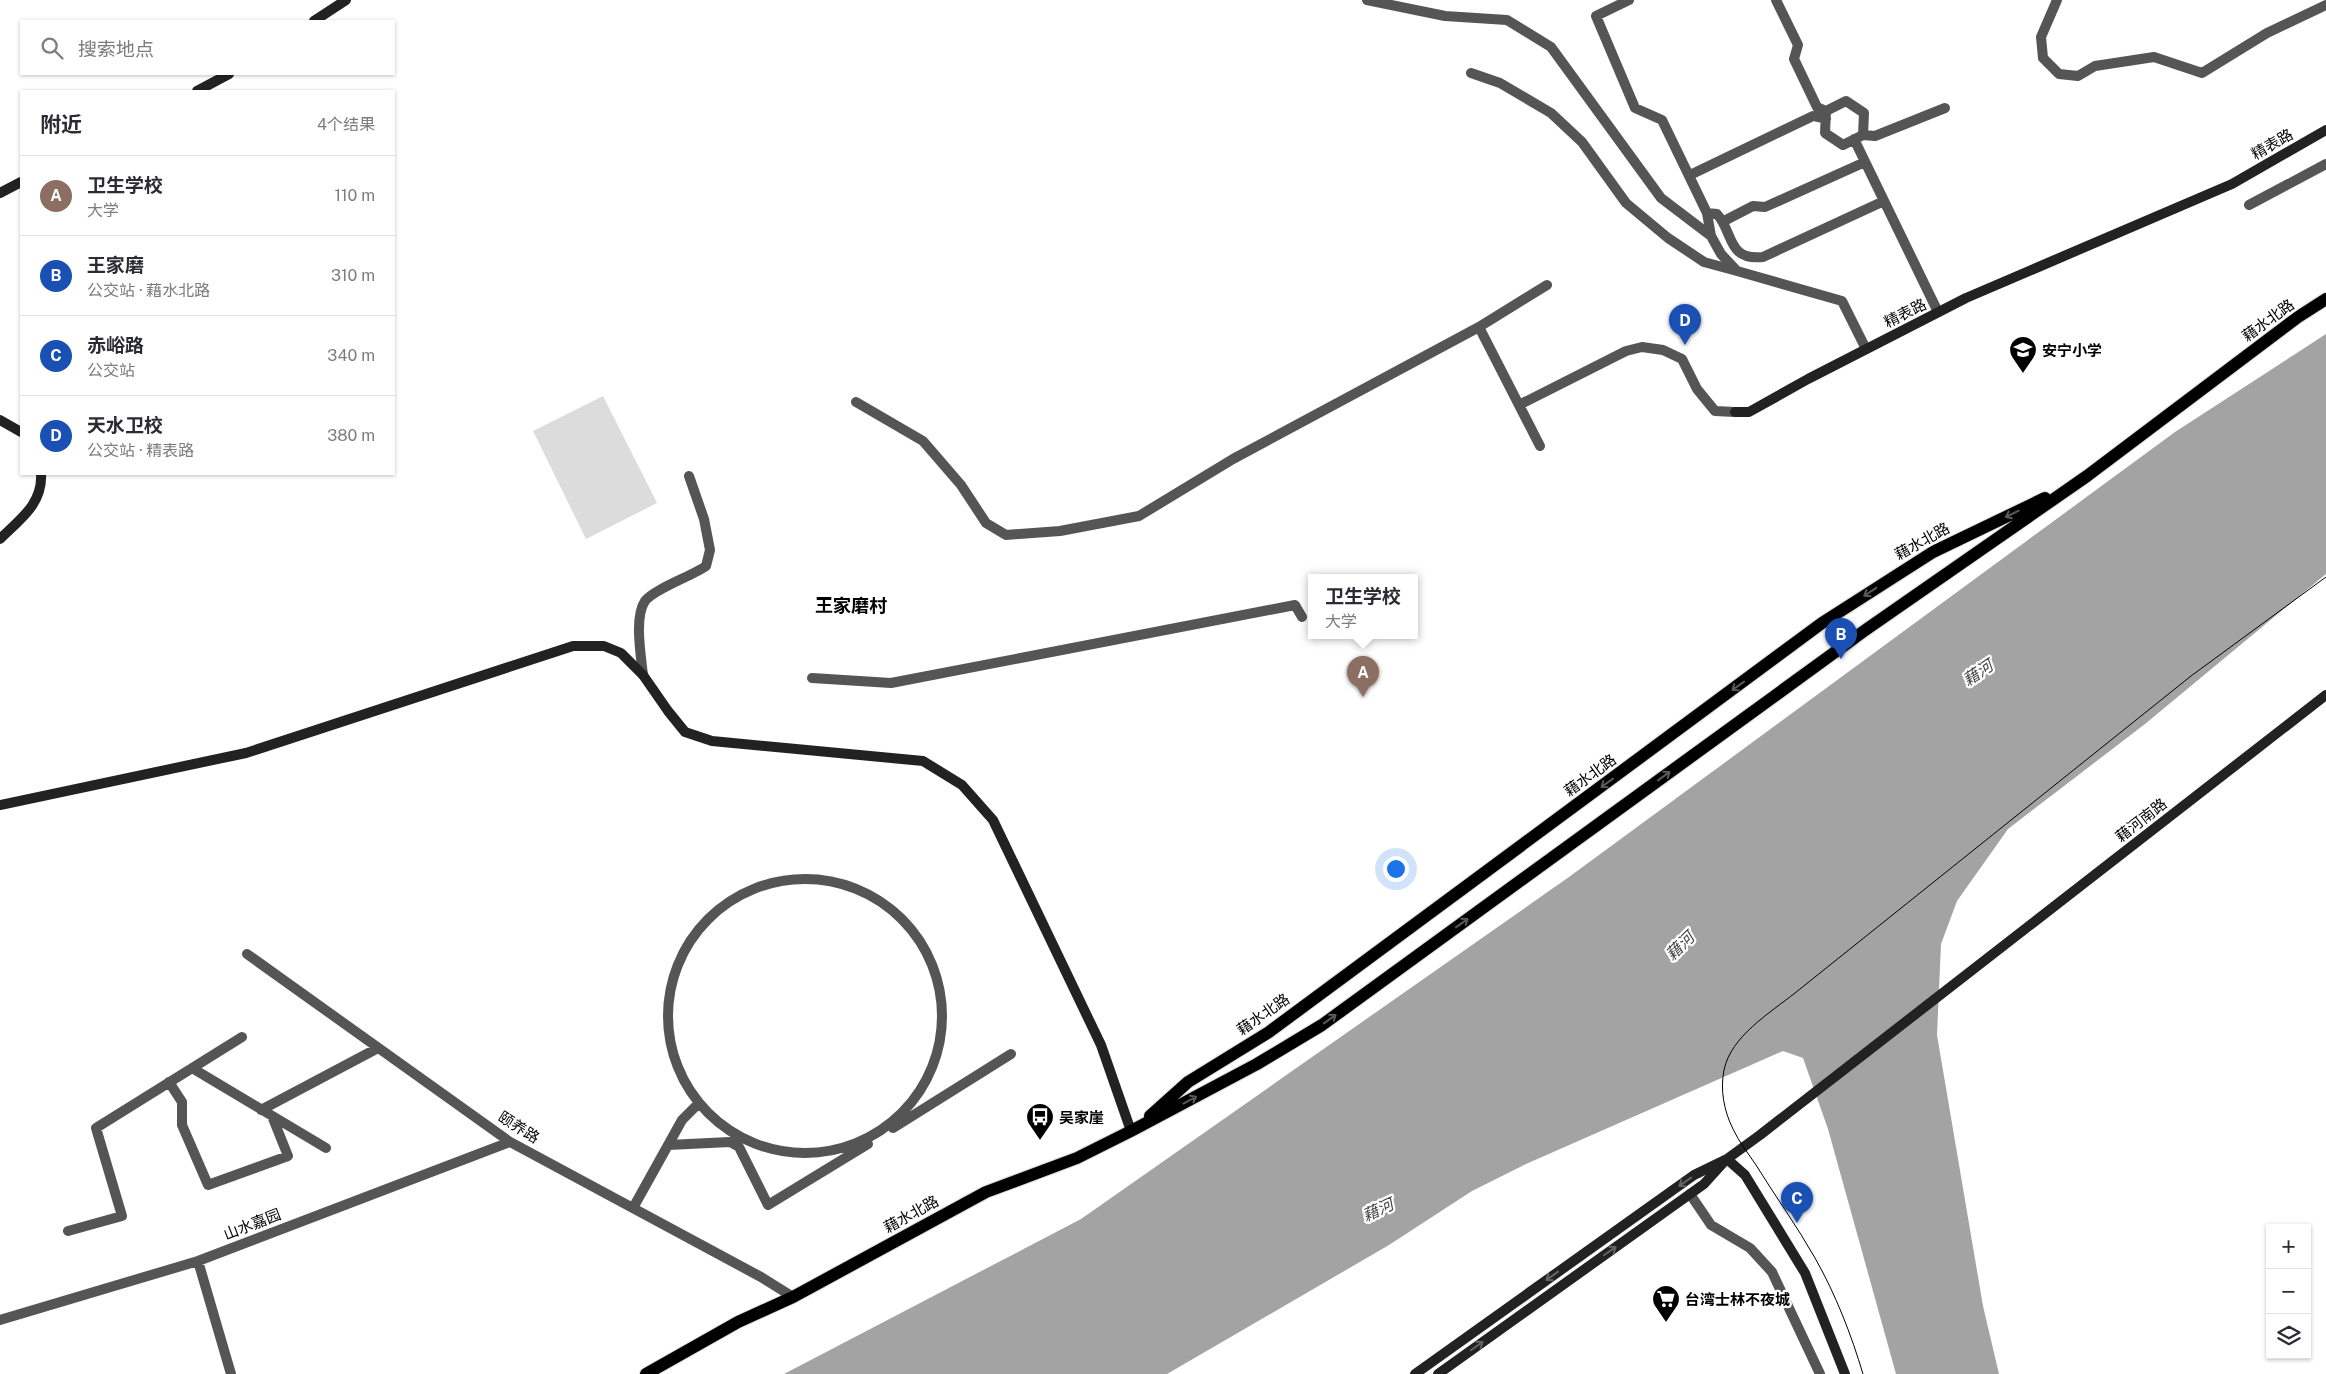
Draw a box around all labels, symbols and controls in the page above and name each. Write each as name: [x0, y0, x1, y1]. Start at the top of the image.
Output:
search box: [20, 20, 395, 75]
icon: search: [38, 34, 66, 62]
text: 搜索地点: [78, 38, 154, 60]
text: 附近: [40, 112, 82, 137]
text: 4个结果: [317, 115, 375, 134]
street label: 精表路: [2248, 125, 2296, 163]
text: 卫生学校: [87, 174, 163, 196]
text: A: [50, 186, 62, 205]
text: 110 m: [334, 186, 375, 205]
text: 大学: [87, 201, 119, 220]
text: 王家磨: [87, 254, 144, 276]
text: B: [51, 266, 61, 285]
text: 310 m: [331, 266, 375, 285]
text: 公交站 · 藉水北路: [87, 281, 210, 300]
street label: 精表路: [1881, 295, 1929, 331]
street label: 藉水北路: [2239, 295, 2297, 345]
pin: D: [1669, 304, 1701, 345]
text: 赤峪路: [87, 334, 144, 356]
school or university icon: 安宁小学: [2008, 335, 2038, 374]
place label: 安宁小学: [2042, 342, 2102, 359]
text: C: [50, 346, 62, 365]
text: 340 m: [327, 346, 375, 365]
text: 公交站: [87, 361, 135, 380]
text: 天水卫校: [87, 414, 163, 436]
text: D: [50, 426, 62, 445]
text: 380 m: [327, 426, 375, 445]
text: 公交站 · 精表路: [87, 441, 194, 460]
one-way arrow: [2005, 510, 2020, 519]
street label: 藉水北路: [1892, 519, 1952, 563]
popup: [1308, 574, 1418, 639]
text: 卫生学校: [1325, 585, 1401, 607]
one-way arrow: [1863, 586, 1877, 597]
district label: 王家磨村: [815, 595, 887, 616]
text: 大学: [1325, 612, 1357, 631]
pin: B: [1825, 618, 1857, 659]
water label: 藉河: [1959, 655, 1999, 690]
pin: A: [1347, 656, 1379, 697]
one-way arrow: [1731, 681, 1745, 691]
street label: 藉水北路: [1561, 750, 1619, 800]
one-way arrow: [1657, 771, 1671, 781]
one-way arrow: [1601, 777, 1614, 788]
street label: 藉河南路: [2112, 795, 2170, 845]
your location: [1383, 856, 1409, 882]
one-way arrow: [1455, 918, 1469, 928]
water label: 藉河: [1662, 926, 1700, 964]
street label: 藉水北路: [1234, 990, 1292, 1038]
one-way arrow: [1323, 1014, 1337, 1024]
one-way arrow: [1182, 1095, 1197, 1105]
bus stop icon: 吴家崖: [1025, 1102, 1055, 1141]
street label: 颐养路: [495, 1108, 543, 1146]
place label: 吴家崖: [1059, 1109, 1104, 1126]
one-way arrow: [1678, 1177, 1692, 1187]
pin: C: [1781, 1182, 1813, 1223]
street label: 藉水北路: [881, 1192, 941, 1236]
water label: 藉河: [1359, 1193, 1399, 1225]
street label: 山水嘉园: [221, 1205, 283, 1243]
map controls: [2266, 1224, 2311, 1359]
button: +: [2266, 1224, 2311, 1269]
one-way arrow: [1603, 1246, 1616, 1257]
button: −: [2266, 1269, 2311, 1314]
one-way arrow: [1546, 1271, 1560, 1281]
supermarket icon: 台湾士林不夜城: [1651, 1284, 1681, 1323]
place label: 台湾士林不夜城: [1685, 1291, 1790, 1308]
button: layers: [2266, 1314, 2311, 1359]
one-way arrow: [1470, 1341, 1484, 1351]

